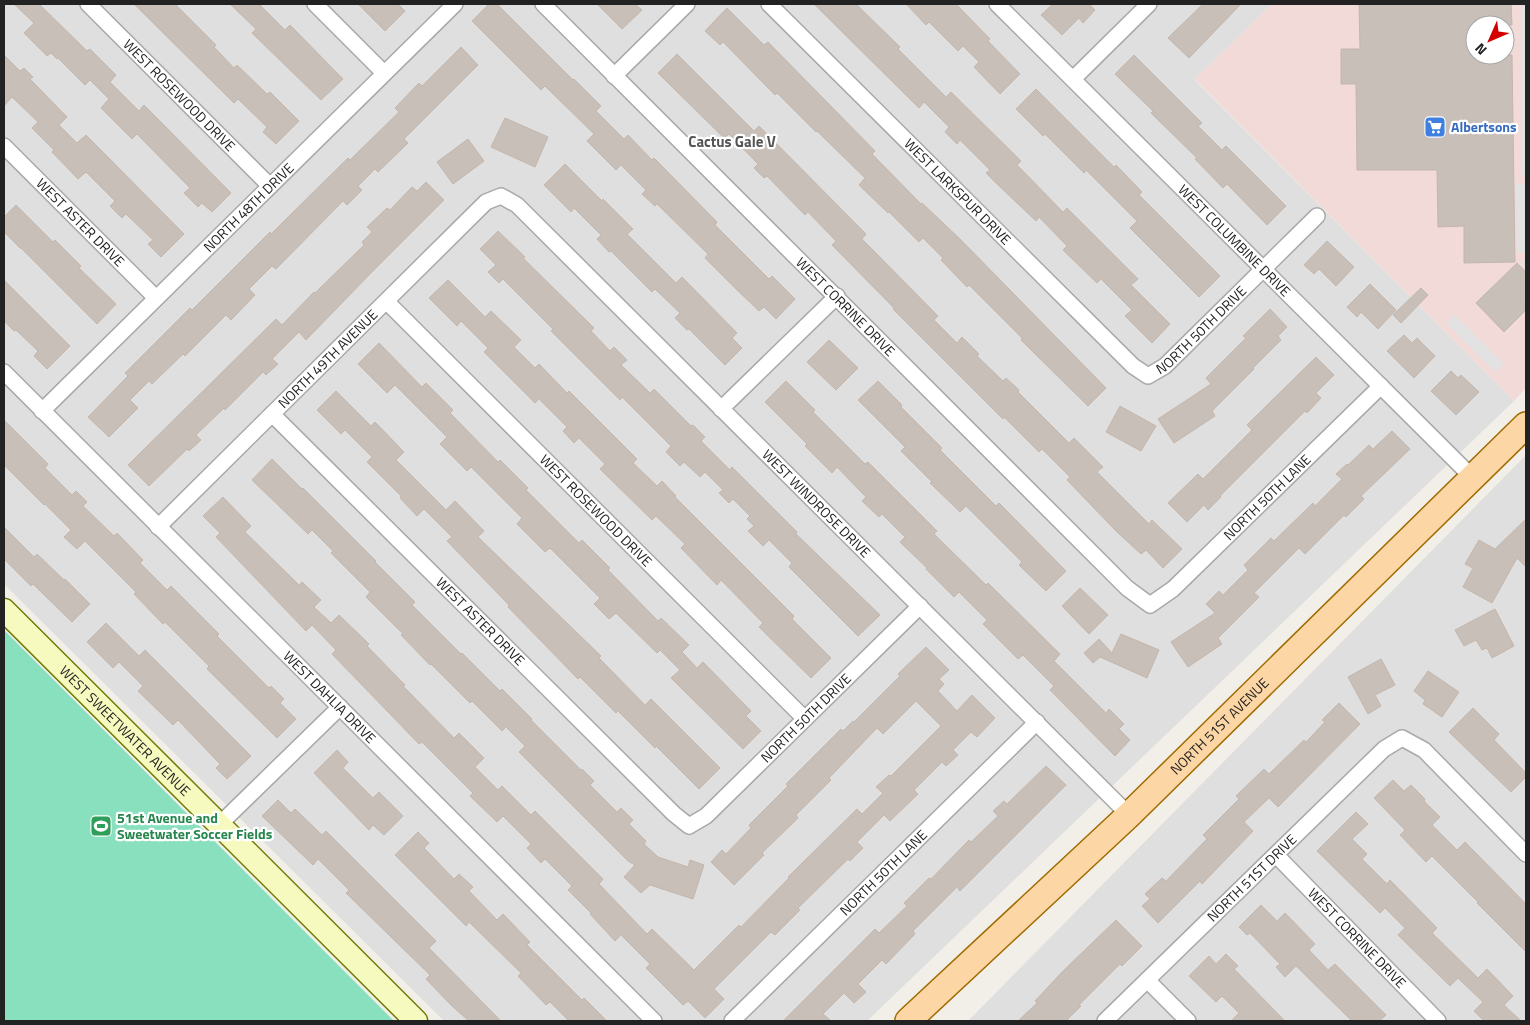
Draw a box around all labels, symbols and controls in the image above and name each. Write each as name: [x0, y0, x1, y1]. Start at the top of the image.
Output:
north arrow: [1465, 15, 1515, 65]
street label: WEST ROSEWOOD DRIVE: [119, 34, 241, 156]
text: N: [1470, 39, 1491, 60]
supermarket icon: Albertsons: [1423, 115, 1447, 139]
place label: Albertsons: [1451, 116, 1517, 137]
district label: Cactus Gale V: [688, 130, 776, 153]
street label: WEST LARKSPUR DRIVE: [900, 133, 1016, 249]
street label: NORTH 48TH DRIVE: [198, 157, 298, 257]
street label: WEST ASTER DRIVE: [32, 173, 130, 271]
street label: WEST COLUMBINE DRIVE: [1174, 179, 1296, 301]
street label: WEST CORRINE DRIVE: [792, 252, 901, 361]
street label: NORTH 50TH DRIVE: [1152, 280, 1251, 379]
street label: NORTH 49TH AVENUE: [273, 304, 382, 413]
street label: WEST WINDROSE DRIVE: [758, 444, 876, 562]
street label: WEST ROSEWOOD DRIVE: [535, 449, 657, 571]
street label: NORTH 50TH LANE: [1218, 449, 1315, 544]
street label: WEST ASTER DRIVE: [432, 572, 530, 670]
street label: WEST DAHLIA DRIVE: [279, 646, 381, 748]
street label: WEST SWEETWATER AVENUE: [55, 660, 196, 801]
street label: NORTH 50TH DRIVE: [755, 668, 856, 767]
street label: NORTH 51ST AVENUE: [1165, 672, 1273, 779]
place label: 51st Avenue and Sweetwater Soccer Fields: [117, 807, 273, 844]
sports icon: 51st Avenue and Sweetwater Soccer Fields: [89, 814, 113, 838]
street label: NORTH 50TH LANE: [835, 824, 932, 920]
street label: NORTH 51ST DRIVE: [1202, 829, 1301, 926]
street label: WEST CORRINE DRIVE: [1303, 883, 1411, 993]

